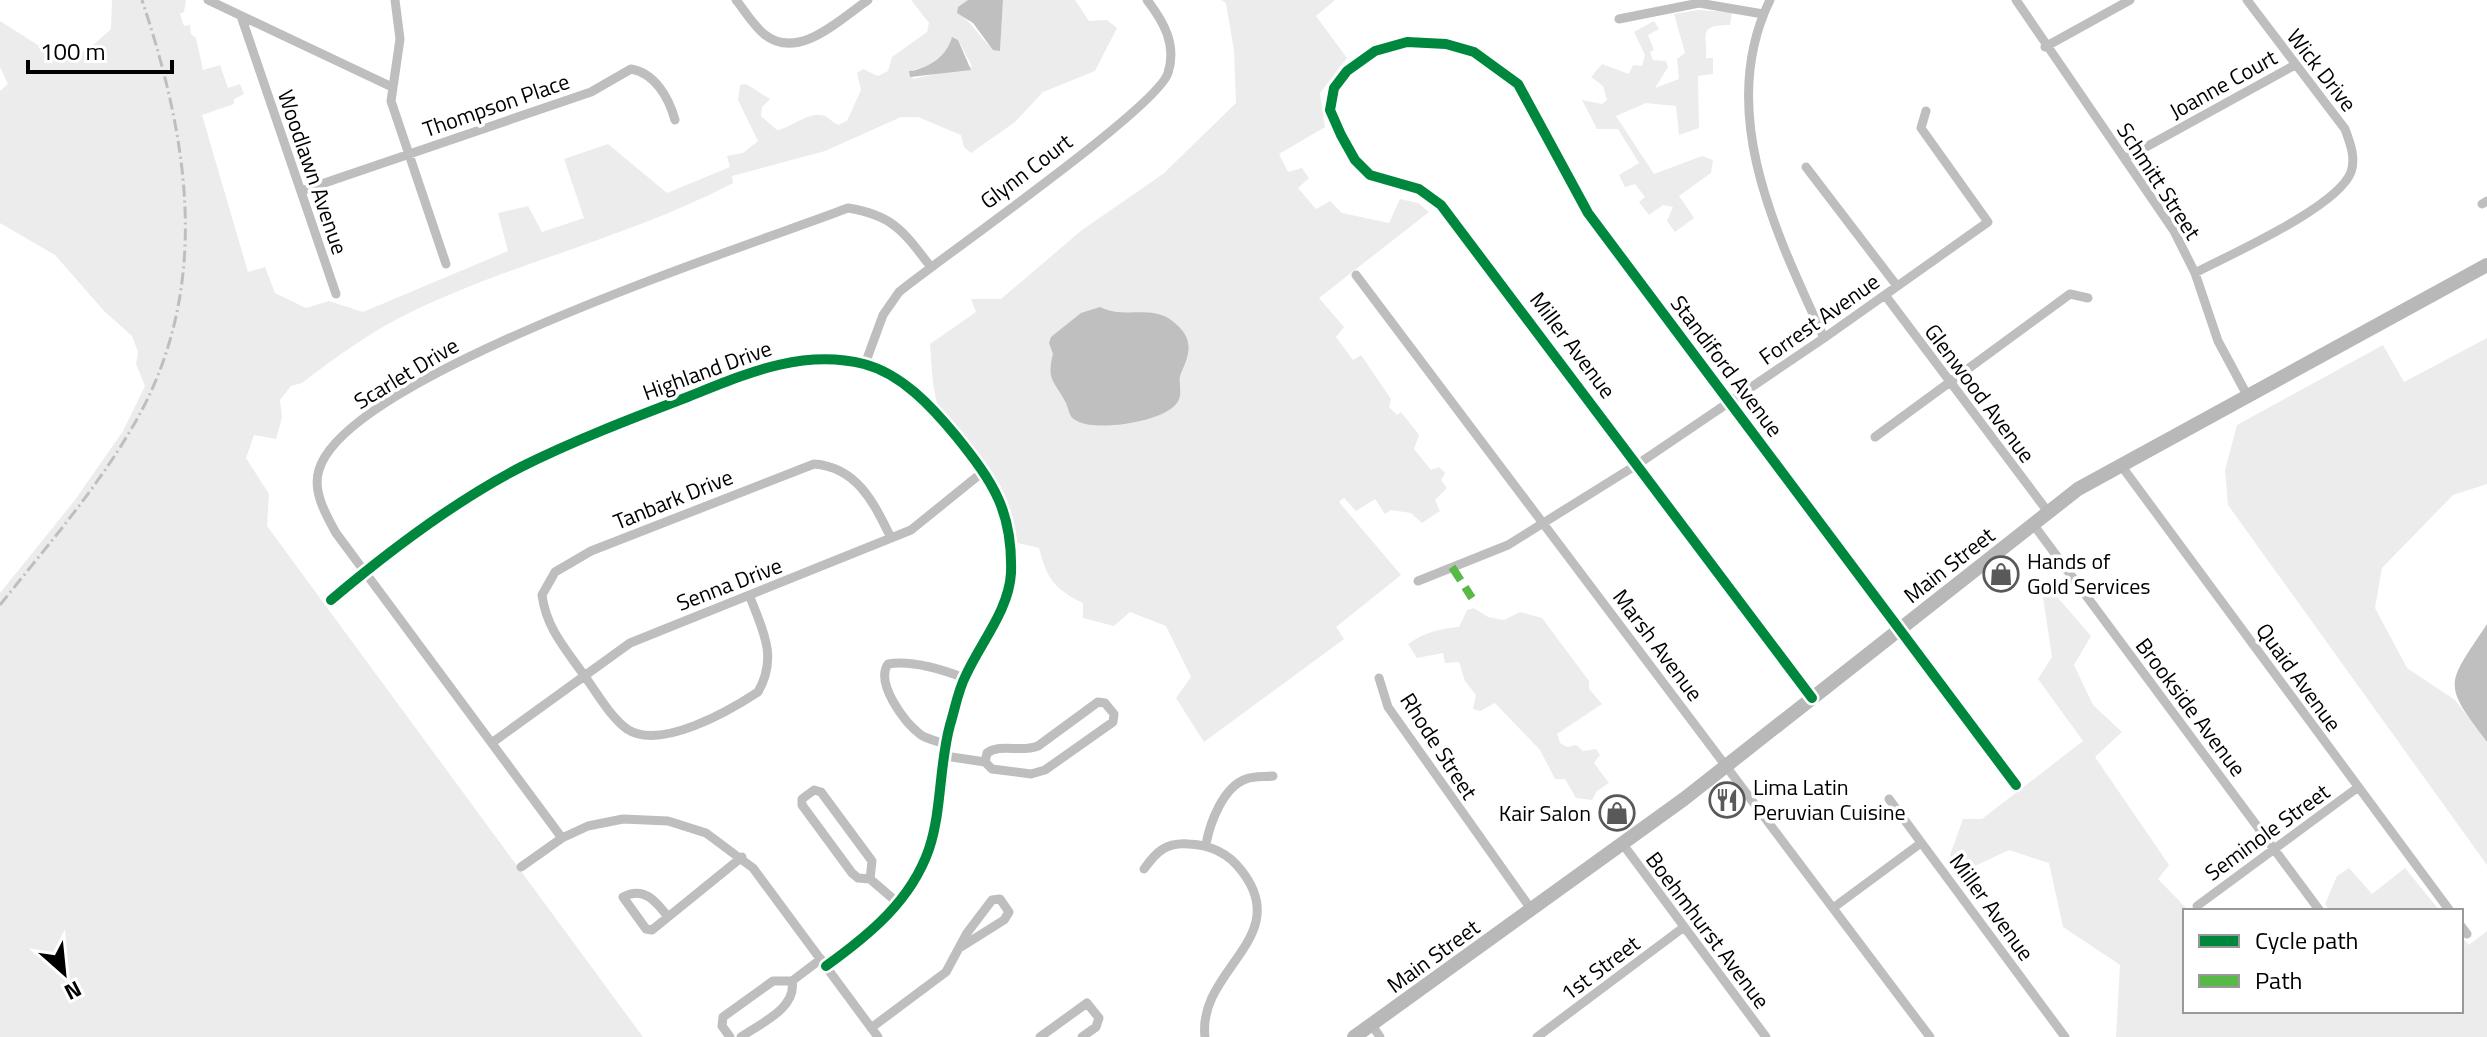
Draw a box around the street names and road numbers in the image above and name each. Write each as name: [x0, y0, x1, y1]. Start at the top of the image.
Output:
street label: Wick Drive: [2279, 21, 2365, 119]
street label: Joanne Court: [2163, 40, 2283, 128]
street label: Thompson Place: [418, 64, 574, 146]
street label: Woodlawn Avenue: [269, 85, 357, 259]
street label: Schmitt Street: [2108, 116, 2210, 246]
street label: Glynn Court: [973, 125, 1080, 217]
street label: Forrest Avenue: [1752, 265, 1886, 373]
street label: Miller Avenue: [1522, 285, 1624, 405]
street label: Standiford Avenue: [1662, 288, 1792, 444]
street label: Glenwood Avenue: [1916, 316, 2044, 470]
street label: Scarlet Drive: [347, 328, 465, 418]
street label: Highland Drive: [638, 331, 776, 409]
street label: Tanbark Drive: [608, 460, 738, 538]
street label: Main Street: [1896, 518, 2002, 612]
street label: Senna Drive: [671, 548, 787, 620]
street label: Marsh Avenue: [1604, 582, 1712, 708]
street label: Quaid Avenue: [2248, 615, 2350, 739]
street label: Brookside Avenue: [2127, 630, 2255, 784]
street label: Rhode Street: [1392, 686, 1486, 806]
street label: Seminole Street: [2197, 775, 2337, 889]
street label: Boehmhurst Avenue: [1637, 844, 1779, 1016]
street label: Miller Avenue: [1941, 846, 2043, 968]
street label: Main Street: [1379, 910, 1487, 1001]
street label: 1st Street: [1553, 927, 1647, 1009]

